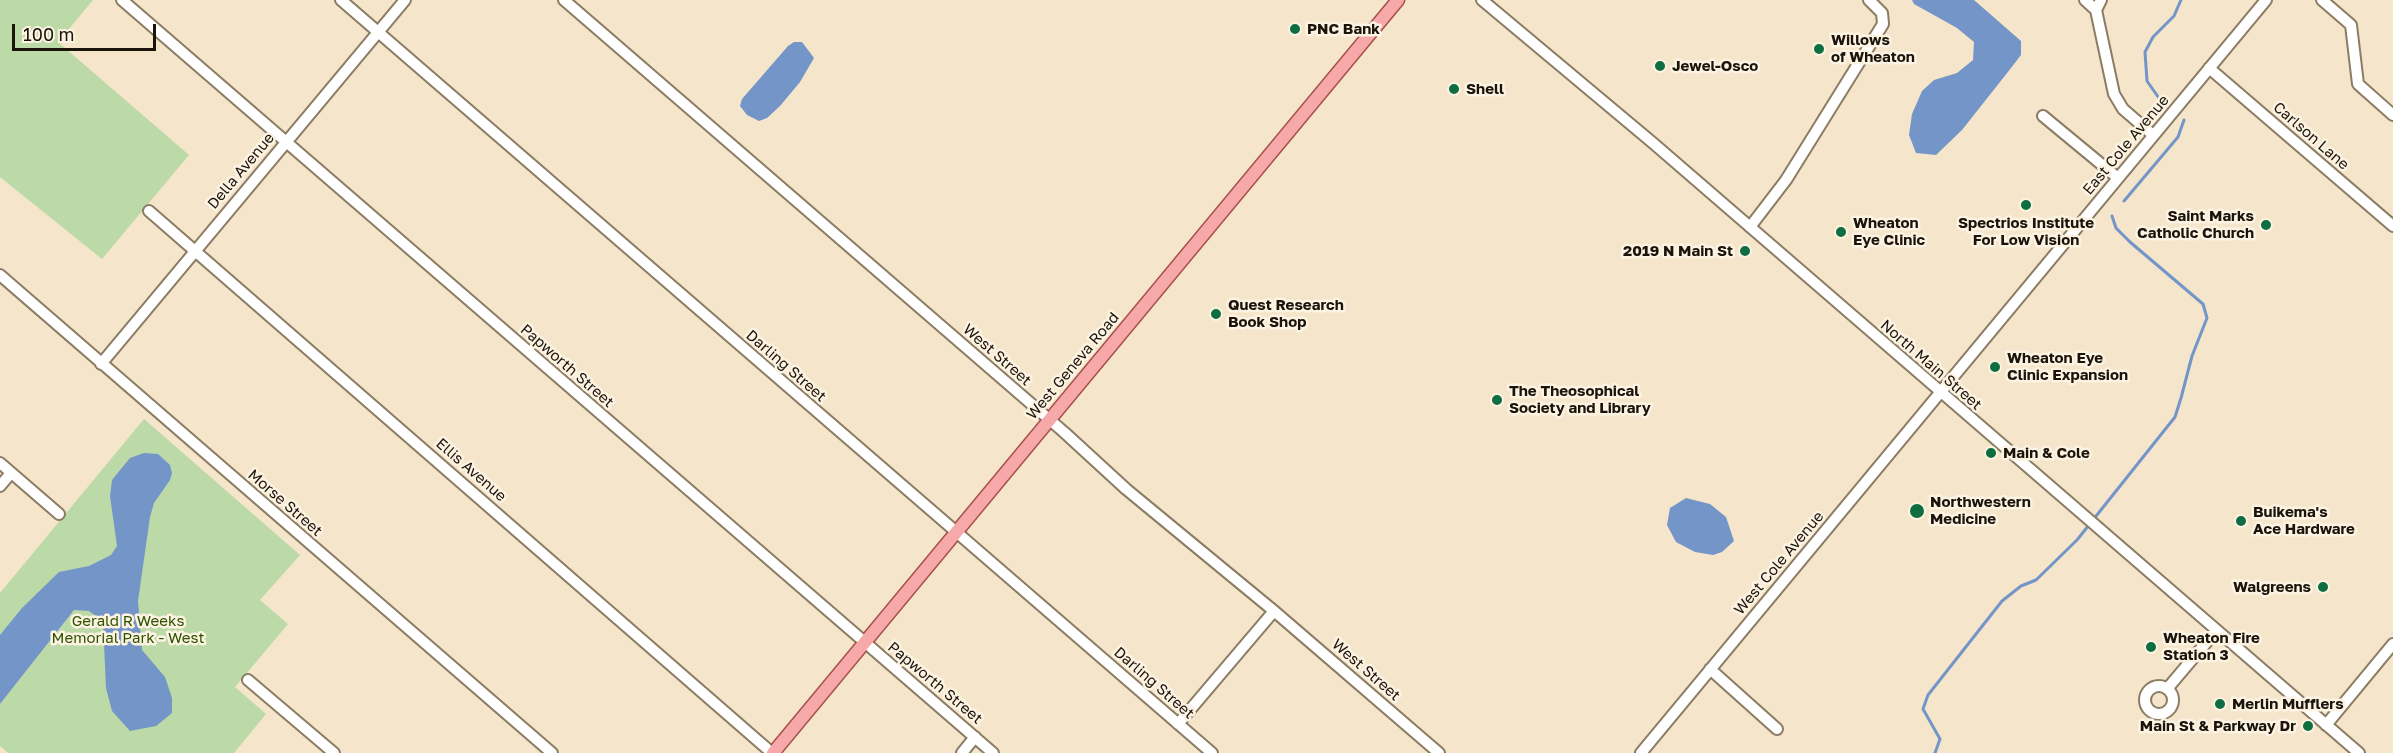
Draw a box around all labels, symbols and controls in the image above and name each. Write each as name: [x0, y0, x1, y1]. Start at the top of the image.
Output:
scale bar: [15, 12, 159, 50]
place label: PNC Bank: [1307, 20, 1380, 38]
marker: PNC Bank: [1288, 22, 1302, 36]
text: 100 m: [23, 23, 74, 45]
place label: Willows of Wheaton: [1831, 31, 1915, 66]
marker: Willows of Wheaton: [1812, 42, 1826, 56]
place label: Jewel-Osco: [1672, 57, 1758, 75]
marker: Jewel-Osco: [1653, 59, 1667, 73]
place label: Shell: [1466, 80, 1504, 98]
marker: Shell: [1447, 82, 1461, 96]
street label: East Cole Avenue: [2079, 92, 2173, 198]
street label: Carlson Lane: [2269, 98, 2353, 174]
street label: Della Avenue: [204, 129, 278, 213]
marker: Spectrios Institute For Low Vision: [2019, 198, 2033, 212]
place label: Saint Marks Catholic Church: [2137, 207, 2254, 242]
place label: Wheaton Eye Clinic: [1853, 214, 1925, 249]
place label: Spectrios Institute For Low Vision: [1958, 214, 2094, 249]
marker: Saint Marks Catholic Church: [2259, 218, 2273, 232]
marker: Wheaton Eye Clinic: [1834, 225, 1848, 239]
place label: 2019 N Main St: [1623, 242, 1733, 260]
marker: 2019 N Main St: [1738, 244, 1752, 258]
place label: Quest Research Book Shop: [1228, 296, 1344, 331]
marker: Quest Research Book Shop: [1209, 307, 1223, 321]
street label: West Geneva Road: [1023, 309, 1123, 423]
street label: North Main Street: [1877, 316, 1985, 414]
street label: West Street: [959, 320, 1035, 390]
street label: Papworth Street: [517, 321, 617, 411]
street label: Darling Street: [742, 326, 830, 406]
place label: Wheaton Eye Clinic Expansion: [2007, 349, 2128, 384]
marker: Wheaton Eye Clinic Expansion: [1988, 360, 2002, 374]
place label: The Theosophical Society and Library: [1509, 382, 1651, 417]
marker: The Theosophical Society and Library: [1490, 393, 1504, 407]
street label: Ellis Avenue: [432, 435, 510, 505]
place label: Main & Cole: [2003, 444, 2090, 462]
marker: Main & Cole: [1984, 446, 1998, 460]
street label: Morse Street: [244, 466, 326, 540]
place label: Northwestern Medicine: [1930, 493, 2031, 528]
marker: Northwestern Medicine: [1908, 502, 1926, 520]
place label: Buikema's Ace Hardware: [2253, 503, 2355, 538]
street label: West Cole Avenue: [1731, 508, 1827, 618]
marker: Buikema's Ace Hardware: [2234, 514, 2248, 528]
place label: Walgreens: [2233, 578, 2311, 596]
marker: Walgreens: [2316, 580, 2330, 594]
park label: Gerald R Weeks Memorial Park - West: [52, 612, 204, 647]
place label: Wheaton Fire Station 3: [2163, 629, 2260, 664]
street label: West Street: [1328, 635, 1404, 705]
street label: Papworth Street: [884, 638, 986, 728]
marker: Wheaton Fire Station 3: [2144, 640, 2158, 654]
street label: Darling Street: [1110, 643, 1198, 723]
place label: Merlin Mufflers: [2232, 695, 2344, 713]
marker: Merlin Mufflers: [2213, 697, 2227, 711]
place label: Main St & Parkway Dr: [2140, 717, 2296, 735]
marker: Main St & Parkway Dr: [2301, 719, 2315, 733]

